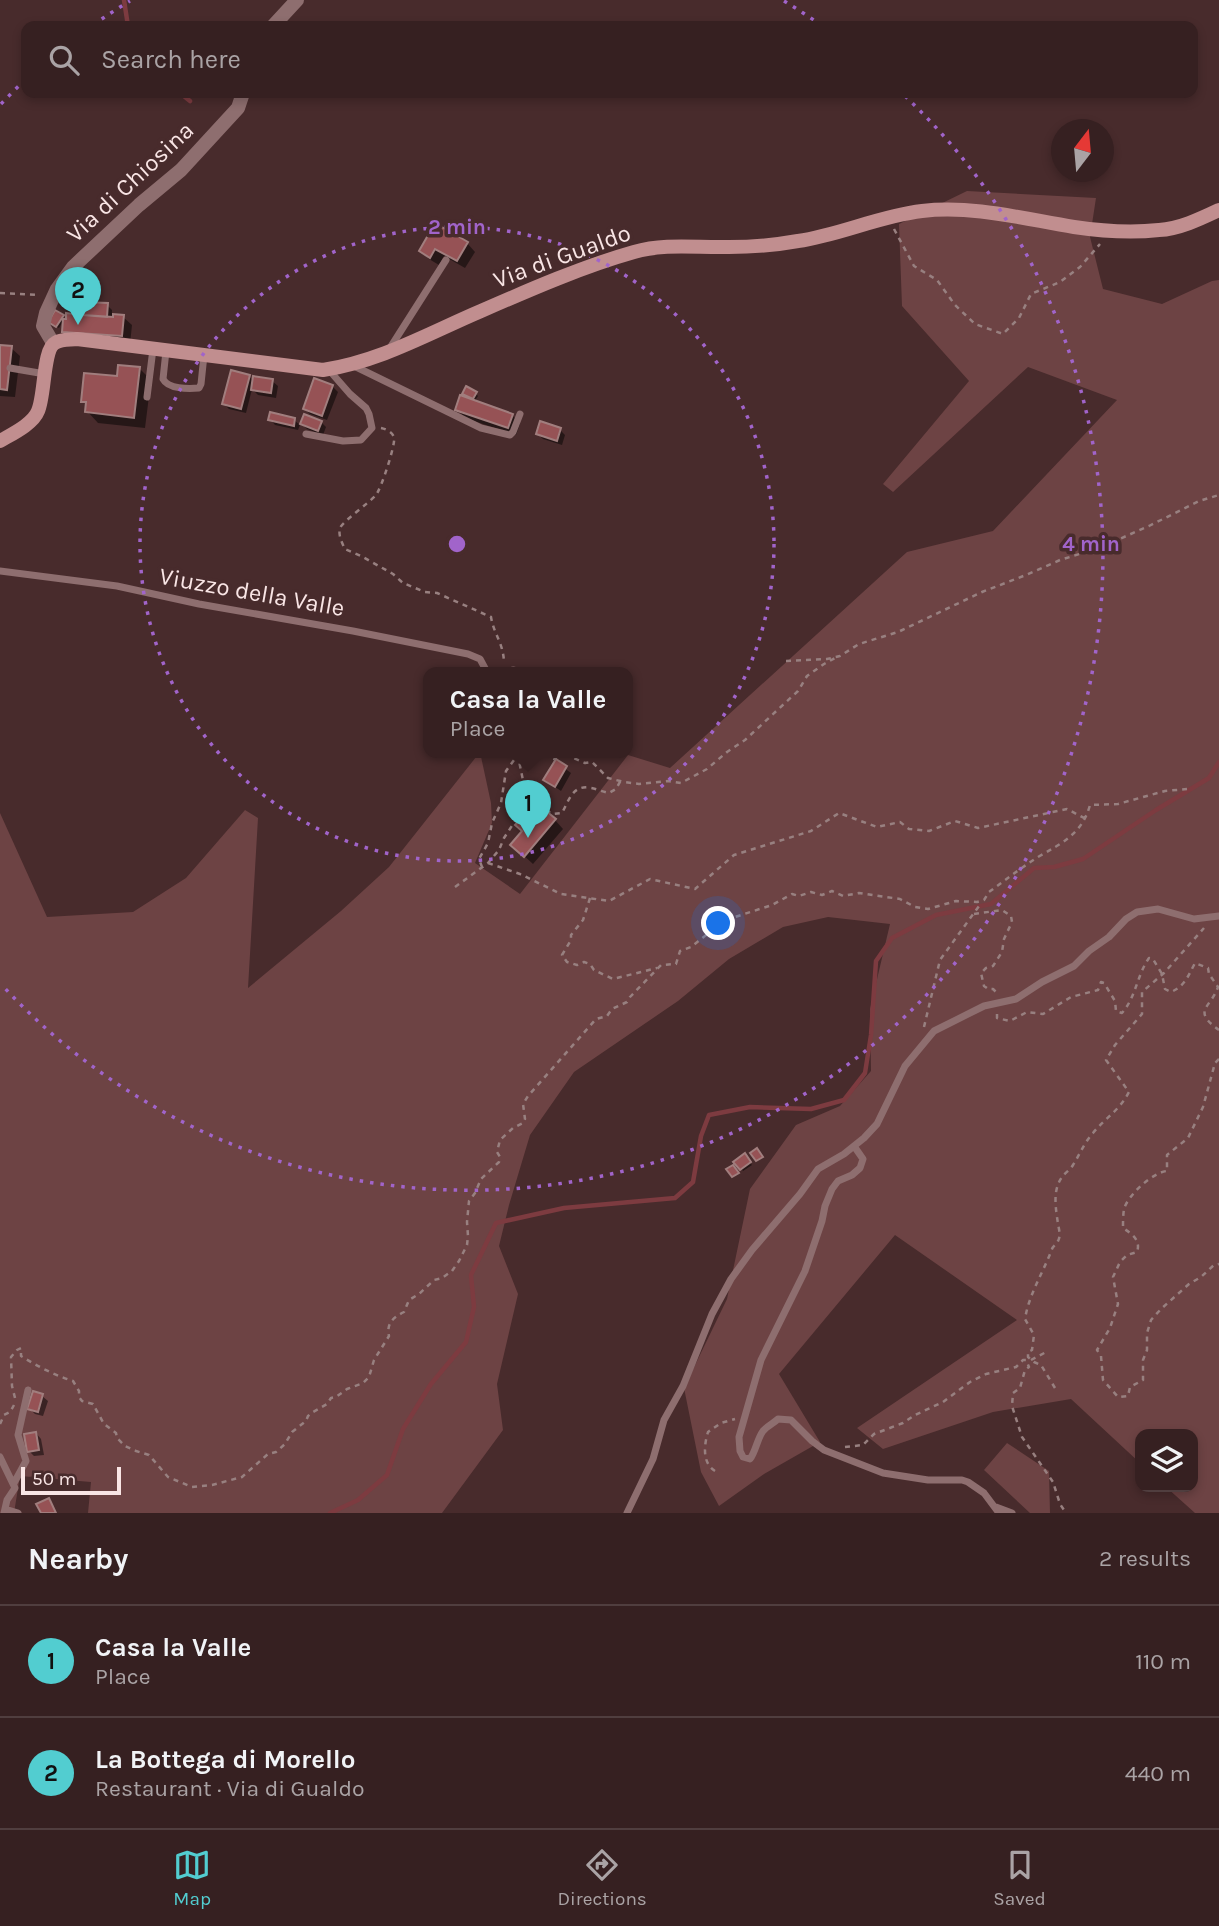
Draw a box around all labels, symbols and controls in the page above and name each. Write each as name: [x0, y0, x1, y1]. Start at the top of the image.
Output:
search box: [21, 21, 1198, 98]
icon: search: [45, 41, 83, 79]
text: Search here: [101, 44, 241, 75]
street label: Via di Chiosina: [61, 116, 199, 248]
north arrow: [1051, 119, 1114, 182]
text: 2 min: [428, 215, 486, 239]
street label: Via di Gualdo: [490, 218, 634, 294]
pin: 2: [55, 267, 101, 325]
centre of rings: [445, 532, 469, 556]
text: 4 min: [1062, 532, 1120, 556]
street label: Viuzzo della Valle: [157, 562, 347, 622]
popup: [423, 667, 633, 758]
text: Casa la Valle: [450, 684, 606, 715]
text: Place: [450, 715, 505, 742]
pin: 1: [505, 780, 551, 838]
your location: [701, 906, 735, 940]
map controls: [1135, 1429, 1198, 1492]
button: layers: [1135, 1429, 1198, 1492]
scale bar: [21, 1464, 121, 1496]
text: 50 m: [32, 1468, 76, 1490]
text: Nearby: [28, 1541, 128, 1577]
text: 2 results: [1099, 1545, 1191, 1572]
text: Casa la Valle: [95, 1632, 251, 1663]
text: 1: [47, 1648, 55, 1675]
text: 110 m: [1135, 1648, 1191, 1675]
text: Place: [95, 1663, 151, 1690]
text: La Bottega di Morello: [95, 1744, 355, 1775]
text: 2: [44, 1760, 58, 1787]
text: 440 m: [1125, 1760, 1191, 1787]
text: Restaurant · Via di Gualdo: [95, 1775, 365, 1802]
tab: Map: [173, 1846, 211, 1910]
tab: Directions: [558, 1846, 647, 1910]
tab: Saved: [993, 1846, 1046, 1910]

